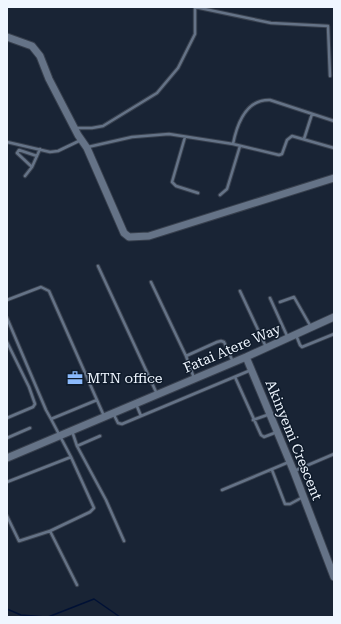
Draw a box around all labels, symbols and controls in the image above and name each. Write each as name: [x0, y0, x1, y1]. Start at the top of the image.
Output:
street label: Fatai Atere Way: [181, 320, 284, 376]
office icon: MTN office: [66, 369, 84, 387]
place label: MTN office: [87, 370, 163, 386]
street label: Akinyemi Crescent: [263, 377, 325, 503]

